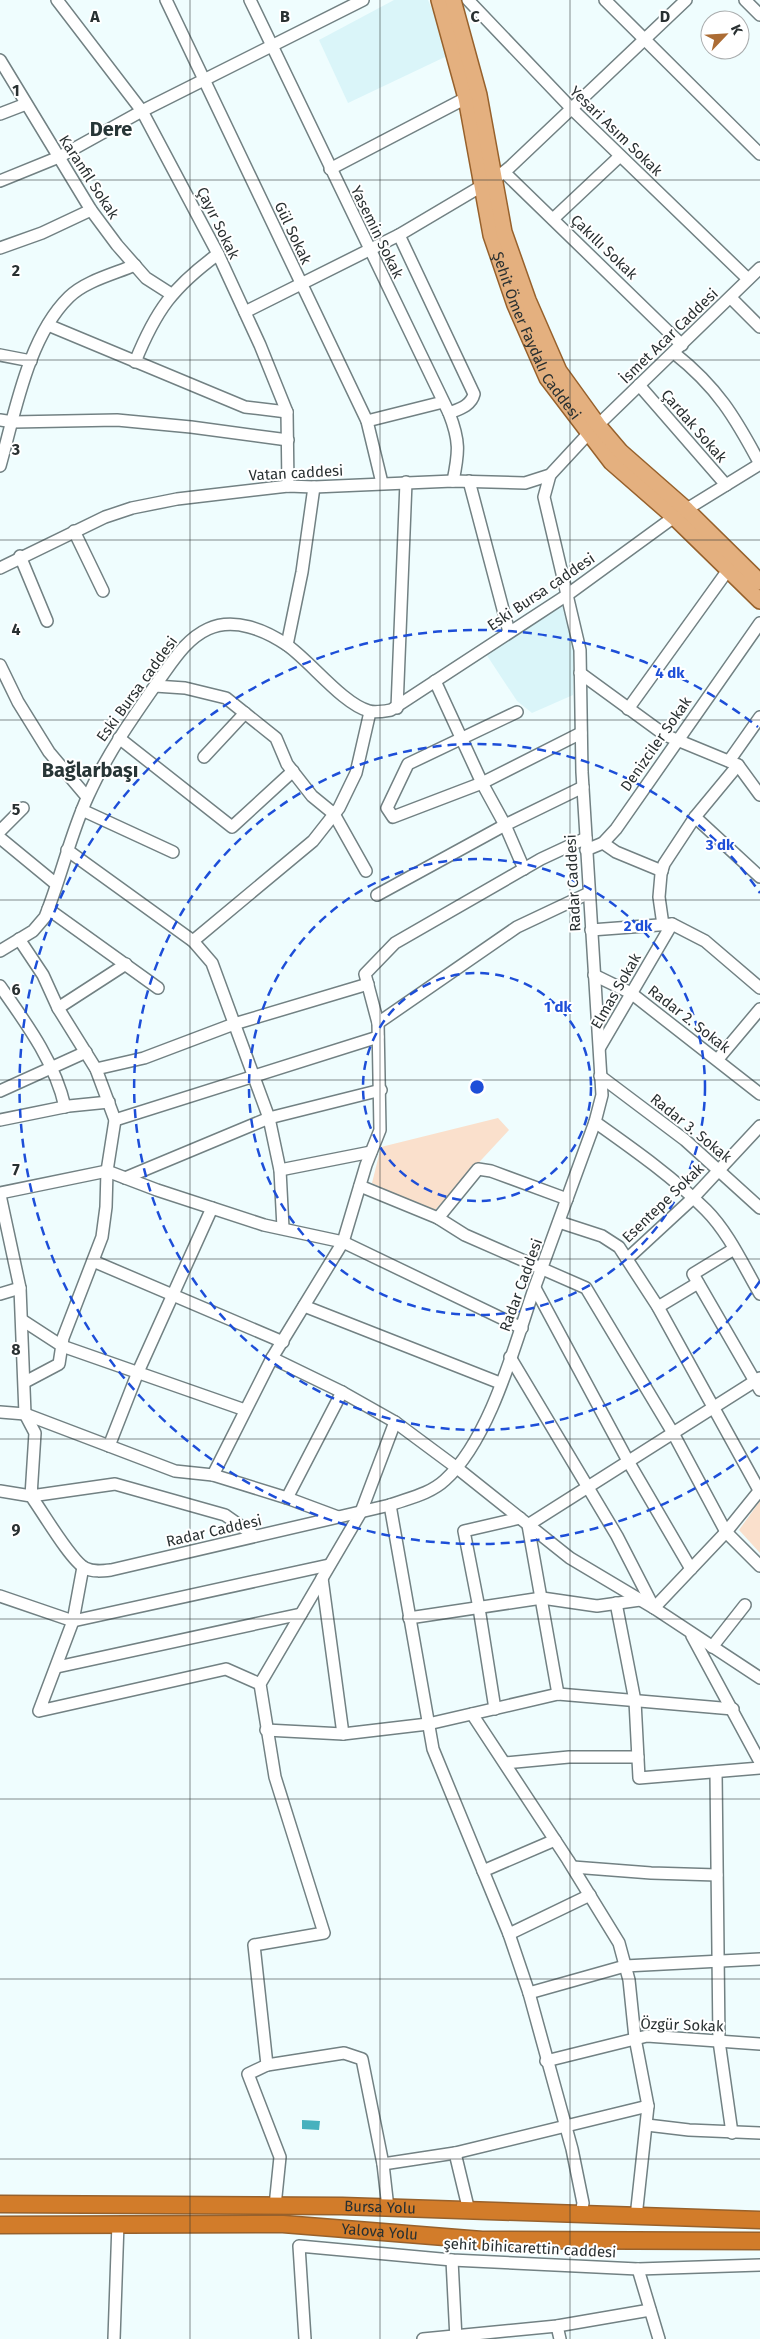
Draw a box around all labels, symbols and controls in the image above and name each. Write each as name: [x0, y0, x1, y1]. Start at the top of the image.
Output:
text: A: [89, 7, 100, 26]
text: B: [280, 7, 290, 26]
text: C: [470, 7, 480, 26]
text: D: [660, 7, 670, 26]
north arrow: [700, 10, 750, 60]
text: K: [727, 22, 746, 38]
text: 1: [12, 81, 20, 100]
street label: Yesari Asım Sokak: [566, 82, 666, 180]
district label: Dere: [90, 117, 132, 141]
street label: Karanfil Sokak: [55, 132, 123, 223]
street label: Yasemin Sokak: [347, 183, 407, 281]
street label: Çayır Sokak: [193, 184, 243, 262]
street label: Gül Sokak: [271, 199, 315, 267]
street label: Çakıllı Sokak: [567, 211, 641, 283]
street label: Şehit Ömer Faydalı Caddesi: [488, 250, 584, 423]
text: 2: [12, 261, 20, 280]
street label: İsmet Acar Caddesi: [616, 285, 722, 387]
street label: Çardak Sokak: [657, 386, 731, 466]
text: 3: [11, 440, 20, 459]
street label: Vatan caddesi: [248, 462, 344, 484]
street label: Eski Bursa caddesi: [484, 549, 598, 635]
text: 4: [11, 620, 21, 639]
street label: Eski Bursa caddesi: [93, 633, 181, 745]
text: 4 dk: [655, 664, 685, 682]
street label: Denizciler Sokak: [617, 693, 695, 795]
district label: Bağlarbaşı: [42, 758, 138, 782]
text: 5: [12, 800, 21, 819]
street label: Radar Caddesi: [561, 834, 585, 932]
text: 3 dk: [705, 836, 735, 854]
text: 2 dk: [624, 917, 653, 935]
street label: Elmas Sokak: [587, 950, 645, 1032]
text: 6: [11, 980, 21, 999]
street label: Radar 2. Sokak: [644, 981, 734, 1057]
text: 1 dk: [544, 998, 573, 1016]
centre of rings: [468, 1078, 486, 1096]
street label: Radar 3. Sokak: [647, 1090, 735, 1166]
street label: Esentepe Sokak: [618, 1159, 708, 1246]
text: 7: [12, 1160, 20, 1179]
street label: Radar Caddesi: [496, 1236, 546, 1334]
text: 8: [11, 1340, 21, 1359]
street label: Radar Caddesi: [164, 1511, 264, 1551]
text: 9: [12, 1520, 21, 1539]
street label: Özgür Sokak: [640, 2015, 724, 2035]
street label: Bursa Yolu: [344, 2197, 416, 2217]
street label: Yalova Yolu: [341, 2220, 419, 2244]
street label: şehit bihicarettin caddesi: [443, 2234, 617, 2262]

